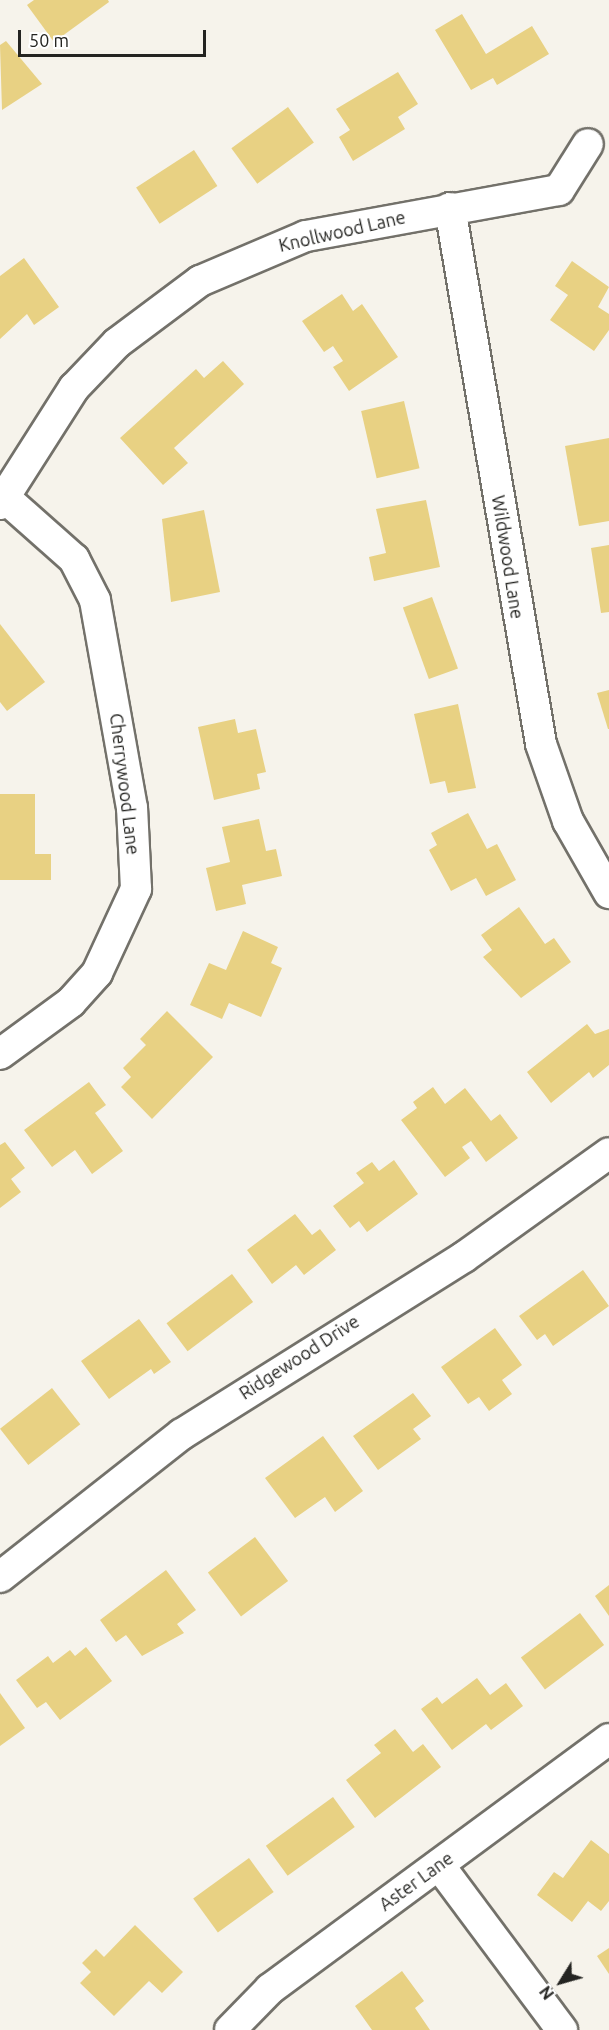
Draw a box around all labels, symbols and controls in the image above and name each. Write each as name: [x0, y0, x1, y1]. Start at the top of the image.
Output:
scale bar: [21, 18, 208, 56]
text: 50 m: [29, 30, 69, 50]
street label: Knollwood Lane: [276, 206, 408, 256]
street label: Wildwood Lane: [488, 494, 528, 620]
street label: Cherrywood Lane: [106, 712, 144, 856]
street label: Ridgewood Drive: [235, 1310, 363, 1404]
street label: Aster Lane: [375, 1847, 457, 1915]
north arrow: [531, 1952, 591, 2012]
text: N: [536, 1983, 557, 2003]

